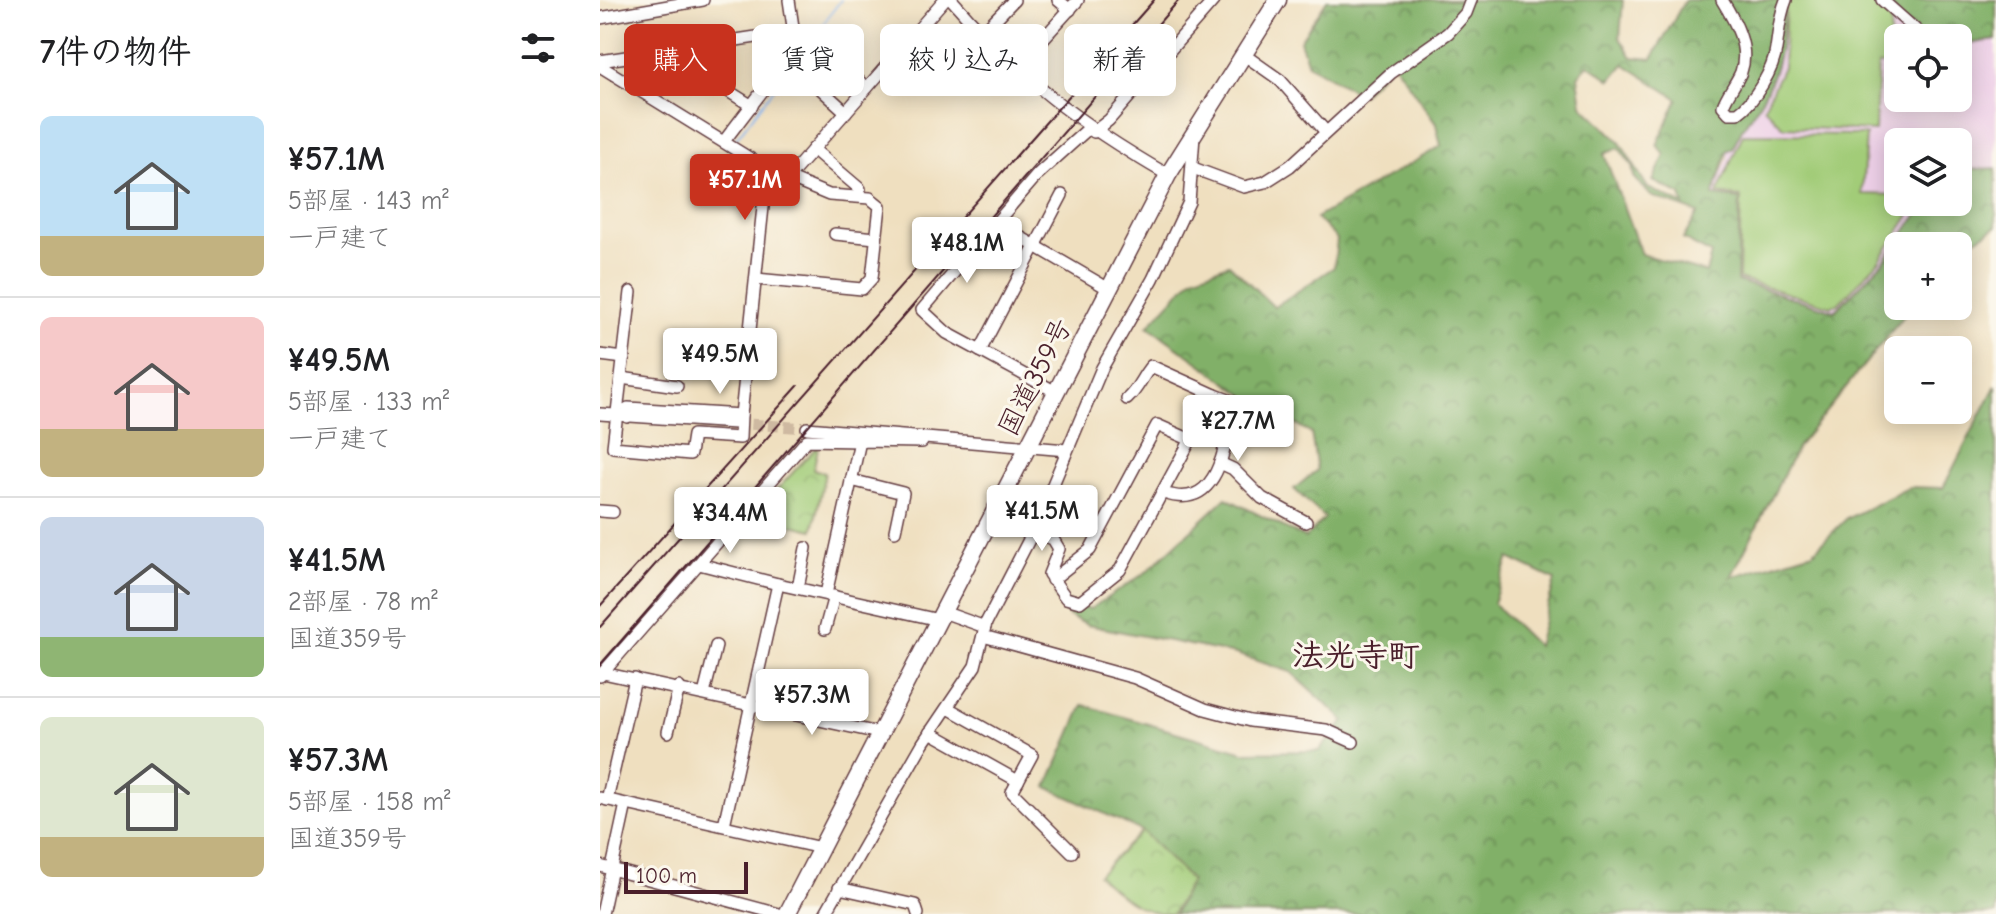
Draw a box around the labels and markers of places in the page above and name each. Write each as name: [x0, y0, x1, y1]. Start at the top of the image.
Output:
pin: ¥57.1M: [680, 154, 810, 222]
pin: ¥48.1M: [902, 217, 1032, 285]
pin: ¥49.5M: [655, 328, 785, 396]
pin: ¥27.7M: [1173, 395, 1303, 463]
pin: ¥41.5M: [977, 485, 1107, 553]
pin: ¥34.4M: [665, 487, 795, 555]
pin: ¥57.3M: [747, 669, 877, 737]

